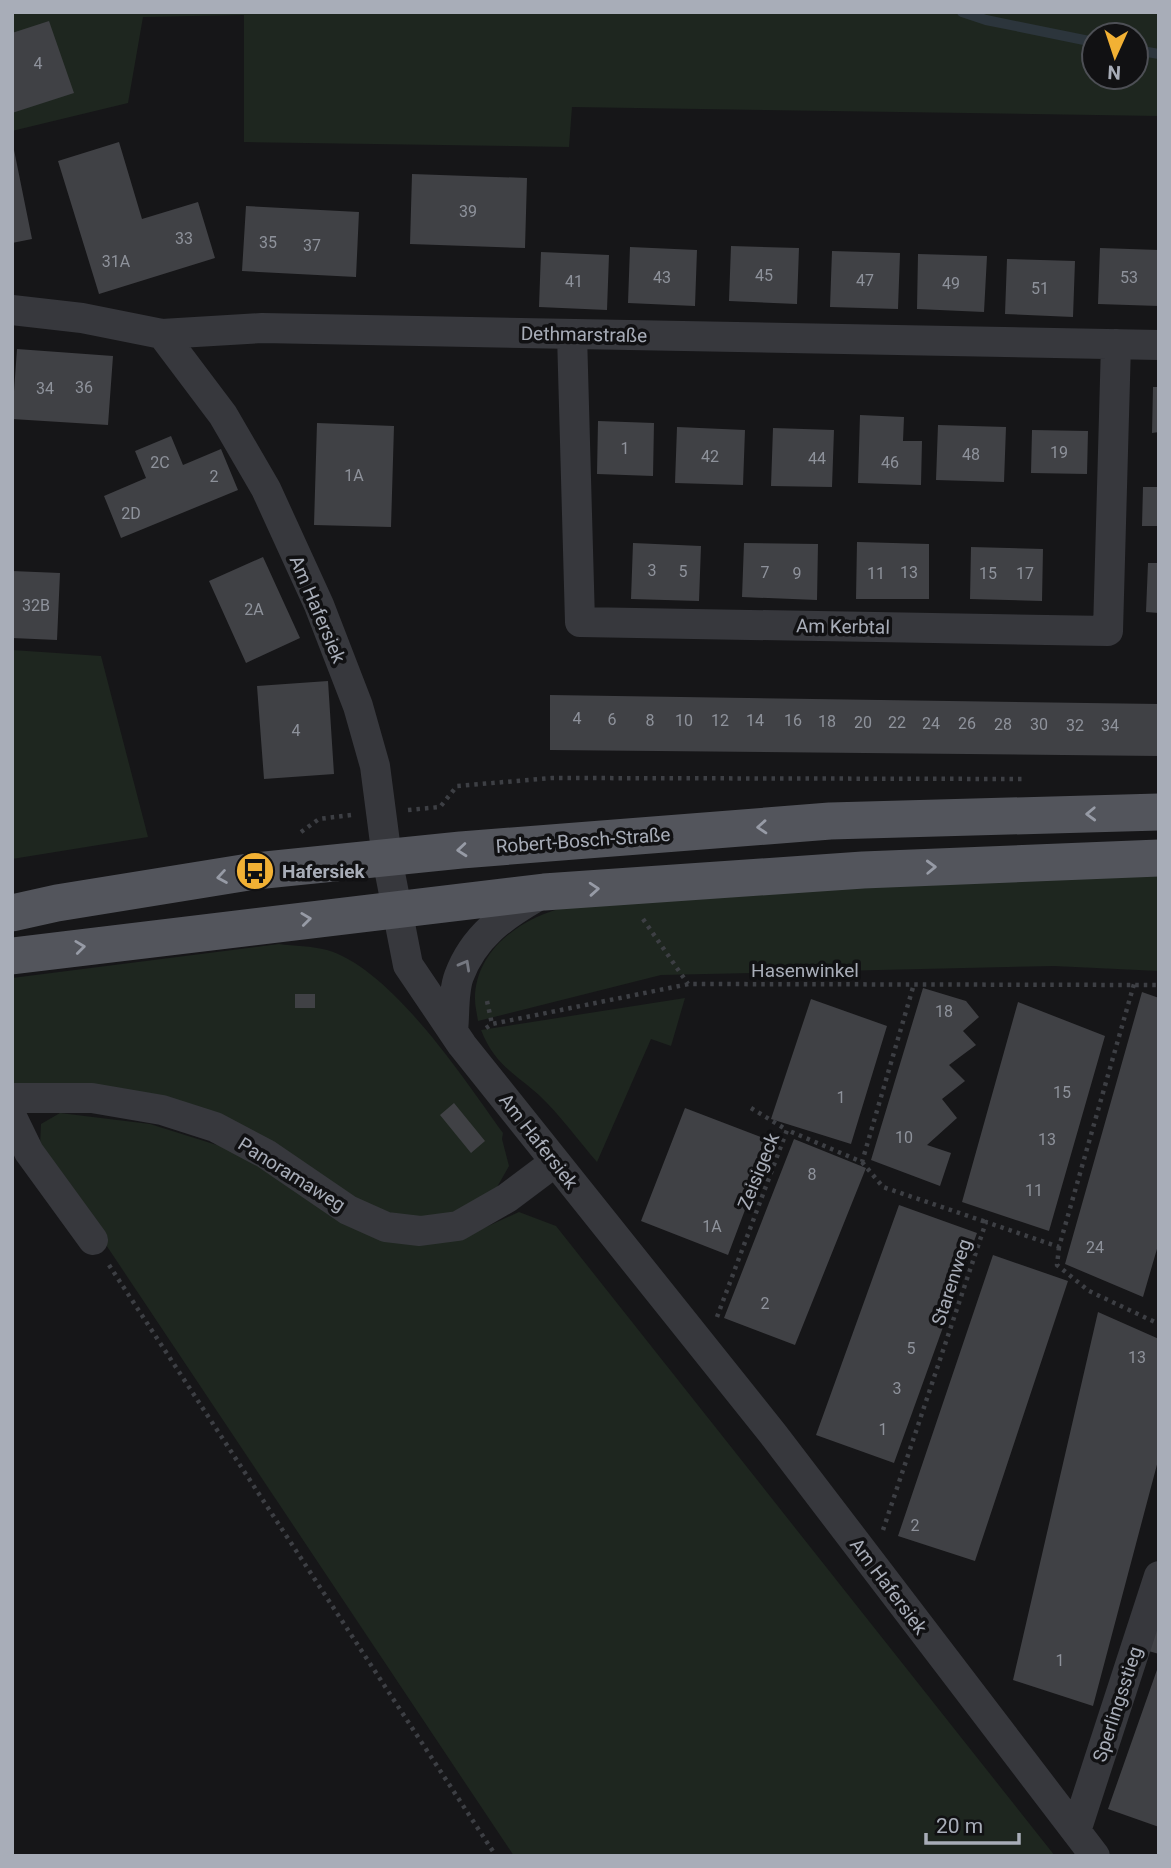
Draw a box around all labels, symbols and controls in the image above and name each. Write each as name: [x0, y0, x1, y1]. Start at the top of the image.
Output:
north arrow: [1080, 21, 1150, 91]
house number: 4: [34, 54, 43, 73]
text: N: [1107, 61, 1121, 84]
house number: 39: [459, 202, 477, 221]
house number: 33: [175, 229, 193, 248]
house number: 35: [259, 233, 277, 252]
house number: 37: [303, 236, 321, 255]
house number: 31A: [102, 252, 131, 271]
house number: 45: [755, 266, 773, 285]
house number: 43: [653, 268, 671, 287]
house number: 53: [1120, 268, 1138, 287]
house number: 47: [856, 271, 874, 290]
house number: 41: [565, 272, 583, 291]
house number: 49: [942, 274, 960, 293]
house number: 51: [1031, 279, 1049, 298]
street label: Dethmarstraße: [521, 322, 647, 347]
house number: 36: [75, 378, 93, 397]
house number: 34: [36, 379, 54, 398]
house number: 1: [621, 439, 630, 458]
house number: 19: [1050, 443, 1068, 462]
house number: 48: [962, 445, 980, 464]
house number: 42: [701, 447, 719, 466]
house number: 44: [808, 449, 826, 468]
house number: 2C: [150, 453, 170, 472]
house number: 46: [881, 453, 899, 472]
house number: 1A: [344, 466, 364, 485]
house number: 2: [210, 467, 219, 486]
house number: 2D: [121, 504, 141, 523]
street label: Am Hafersiek: [285, 552, 351, 667]
house number: 3: [648, 561, 657, 580]
house number: 5: [679, 562, 688, 581]
house number: 7: [761, 563, 770, 582]
house number: 13: [900, 563, 918, 582]
house number: 9: [793, 564, 802, 583]
house number: 11: [867, 564, 885, 583]
house number: 15: [979, 564, 997, 583]
house number: 17: [1016, 564, 1034, 583]
house number: 32B: [22, 596, 50, 615]
house number: 2A: [244, 600, 264, 619]
street label: Am Kerbtal: [796, 614, 890, 639]
house number: 4: [573, 709, 582, 728]
house number: 6: [608, 710, 617, 729]
house number: 8: [646, 711, 655, 730]
house number: 10: [675, 711, 693, 730]
house number: 12: [711, 711, 729, 730]
house number: 14: [746, 711, 764, 730]
house number: 16: [784, 711, 802, 730]
house number: 18: [818, 712, 836, 731]
house number: 20: [854, 713, 872, 732]
house number: 22: [888, 713, 906, 732]
house number: 24: [922, 714, 940, 733]
house number: 26: [958, 714, 976, 733]
house number: 28: [994, 715, 1012, 734]
house number: 30: [1030, 715, 1048, 734]
house number: 32: [1066, 716, 1084, 735]
house number: 34: [1101, 716, 1119, 735]
house number: 4: [292, 721, 301, 740]
one-way arrow: [1085, 806, 1095, 822]
one-way arrow: [756, 819, 767, 834]
street label: Robert-Bosch-Straße: [495, 823, 671, 858]
one-way arrow: [456, 842, 467, 857]
bus stop icon: Hafersiek: [234, 850, 276, 892]
one-way arrow: [926, 859, 937, 874]
place label: Hafersiek: [282, 860, 365, 883]
one-way arrow: [216, 869, 228, 884]
one-way arrow: [588, 882, 599, 897]
one-way arrow: [300, 912, 312, 927]
one-way arrow: [74, 939, 86, 954]
street label: Hasenwinkel: [751, 959, 859, 982]
one-way arrow: [457, 960, 470, 972]
house number: 18: [935, 1002, 953, 1021]
house number: 15: [1053, 1083, 1071, 1102]
house number: 1: [837, 1088, 846, 1107]
street label: Am Hafersiek: [494, 1089, 583, 1194]
house number: 10: [895, 1128, 913, 1147]
street label: Zeisigeck: [733, 1129, 784, 1213]
house number: 13: [1038, 1130, 1056, 1149]
street label: Panoramaweg: [234, 1132, 350, 1216]
house number: 8: [808, 1165, 817, 1184]
house number: 11: [1025, 1181, 1043, 1200]
house number: 1A: [702, 1217, 722, 1236]
street label: Starenweg: [927, 1236, 976, 1328]
house number: 24: [1086, 1238, 1104, 1257]
house number: 2: [761, 1294, 770, 1313]
house number: 5: [907, 1339, 916, 1358]
house number: 13: [1128, 1348, 1146, 1367]
house number: 3: [893, 1379, 902, 1398]
house number: 1: [879, 1420, 888, 1439]
house number: 2: [911, 1516, 920, 1535]
street label: Am Hafersiek: [845, 1534, 933, 1639]
street label: Sperlingsstieg: [1088, 1644, 1147, 1765]
house number: 1: [1056, 1651, 1065, 1670]
scale bar: [926, 1801, 1019, 1845]
text: 20 m: [936, 1814, 983, 1838]

